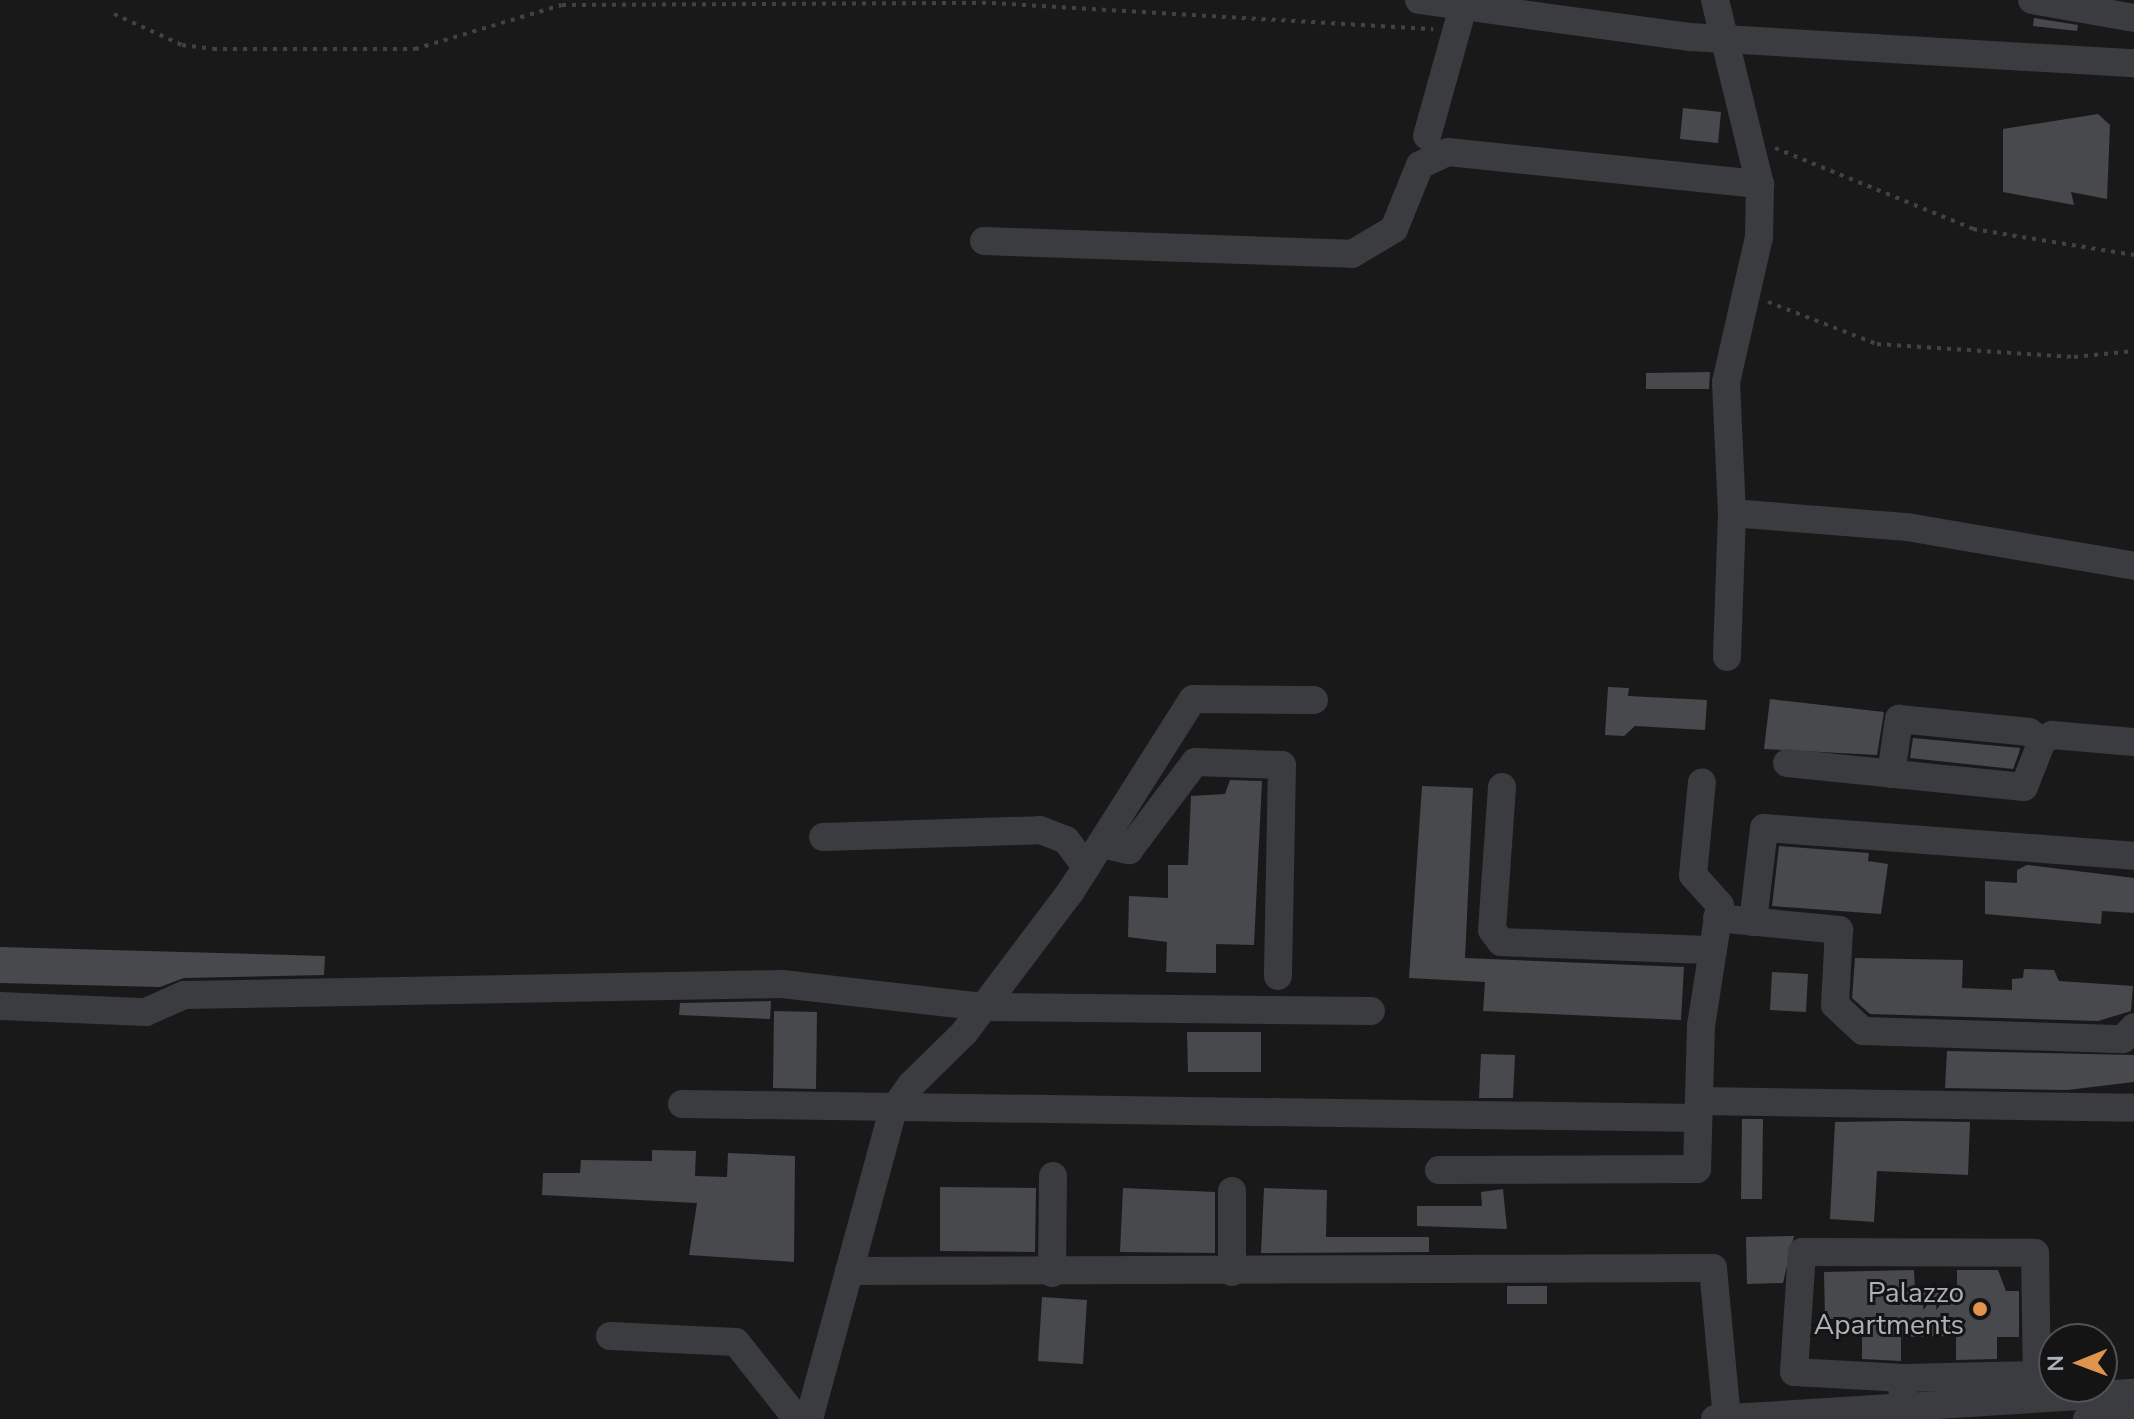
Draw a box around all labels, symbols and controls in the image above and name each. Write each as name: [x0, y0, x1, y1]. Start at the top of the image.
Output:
place label: Palazzo Apartments: [1814, 1276, 1964, 1342]
marker: Palazzo Apartments: [1971, 1300, 1989, 1318]
north arrow: [2038, 1323, 2118, 1403]
text: N: [2041, 1355, 2071, 1372]

